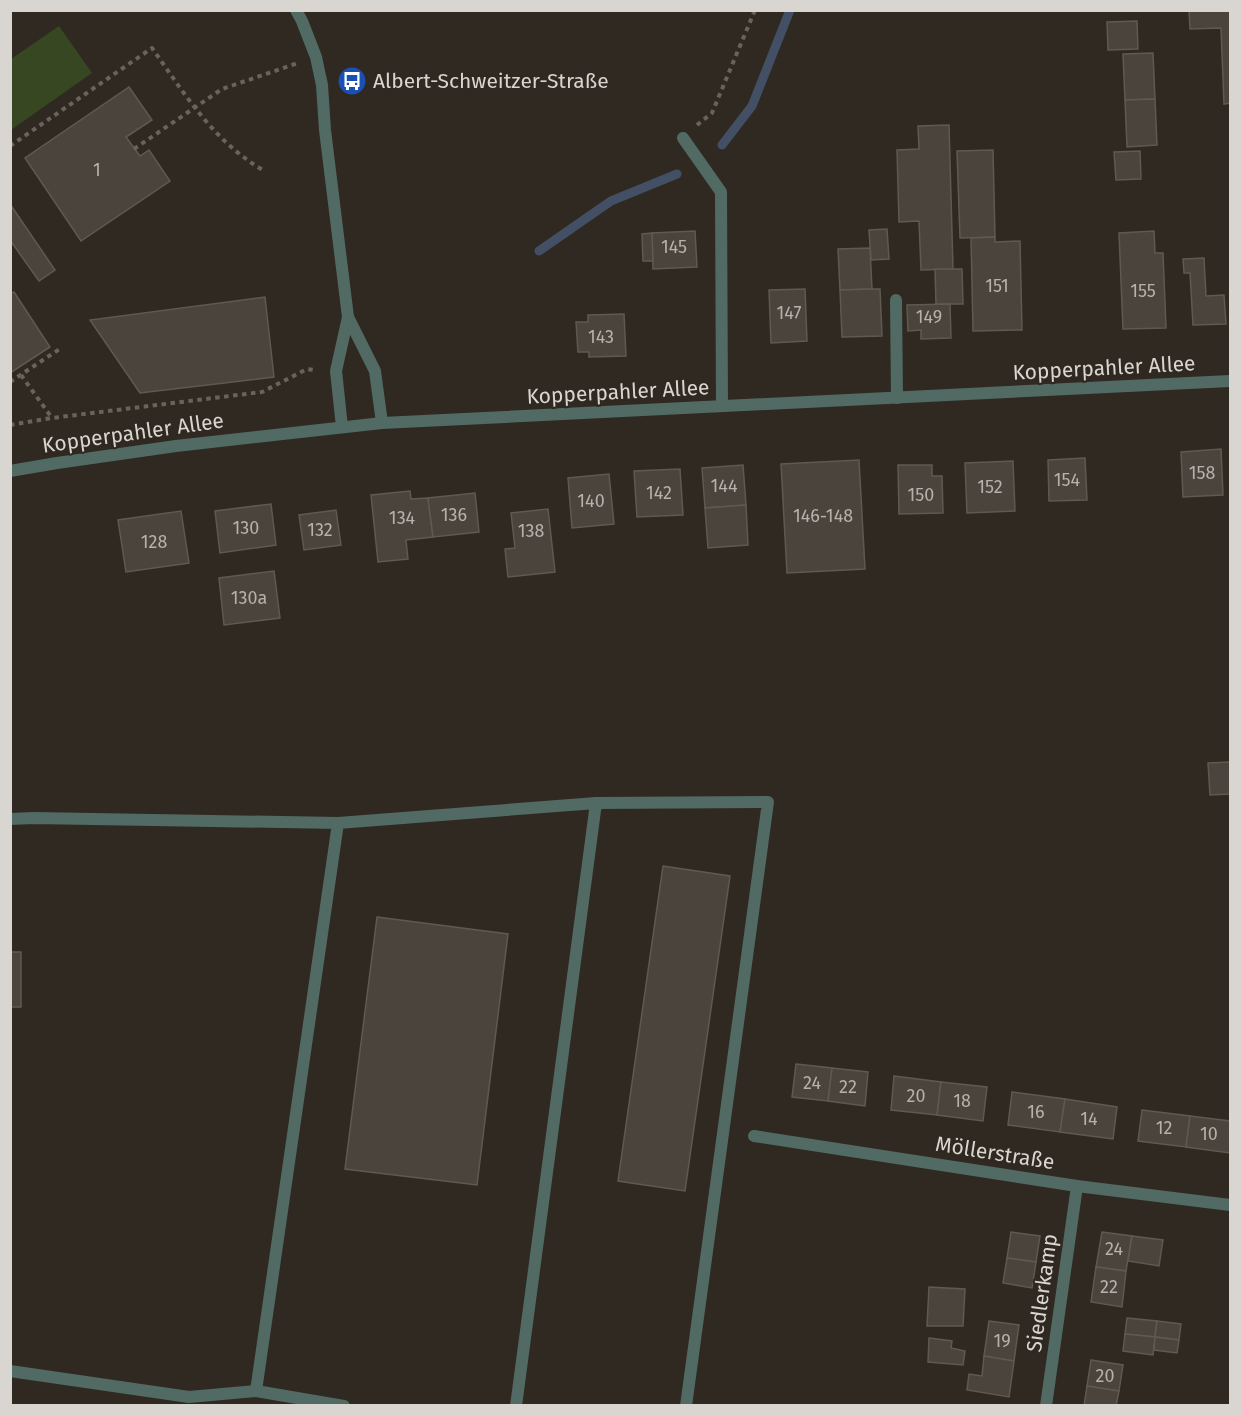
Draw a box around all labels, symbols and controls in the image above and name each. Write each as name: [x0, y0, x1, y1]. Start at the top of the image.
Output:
bus stop icon: Albert-Schweitzer-Straße: [336, 65, 368, 97]
place label: Albert-Schweitzer-Straße: [373, 68, 609, 94]
house number: 1: [93, 159, 101, 181]
house number: 145: [661, 236, 687, 258]
house number: 151: [985, 275, 1009, 297]
house number: 155: [1130, 280, 1156, 302]
house number: 147: [777, 302, 801, 324]
house number: 149: [916, 306, 942, 328]
house number: 143: [588, 326, 614, 348]
street label: Kopperpahler Allee: [1012, 350, 1196, 386]
street label: Kopperpahler Allee: [526, 374, 710, 410]
street label: Kopperpahler Allee: [41, 407, 225, 459]
house number: 158: [1189, 462, 1215, 484]
house number: 154: [1054, 469, 1081, 491]
house number: 144: [711, 475, 738, 497]
house number: 152: [977, 476, 1003, 498]
house number: 142: [646, 482, 672, 504]
house number: 150: [908, 484, 934, 506]
house number: 140: [577, 490, 605, 512]
house number: 136: [441, 504, 467, 526]
house number: 146-148: [793, 505, 853, 527]
house number: 134: [389, 507, 416, 529]
house number: 130: [233, 517, 259, 539]
house number: 132: [307, 519, 333, 541]
house number: 138: [518, 520, 544, 542]
house number: 128: [141, 531, 167, 553]
house number: 130a: [231, 587, 267, 609]
house number: 24: [803, 1072, 821, 1094]
house number: 22: [839, 1076, 857, 1098]
house number: 20: [907, 1085, 925, 1107]
house number: 18: [953, 1090, 971, 1112]
house number: 16: [1027, 1101, 1045, 1123]
house number: 14: [1080, 1108, 1098, 1130]
house number: 12: [1156, 1117, 1172, 1139]
house number: 10: [1200, 1123, 1218, 1145]
street label: Möllerstraße: [934, 1131, 1056, 1175]
street label: Siedlerkamp: [1021, 1232, 1063, 1354]
house number: 24: [1105, 1238, 1123, 1260]
house number: 22: [1100, 1276, 1118, 1298]
house number: 19: [993, 1330, 1011, 1352]
house number: 20: [1096, 1365, 1114, 1387]

